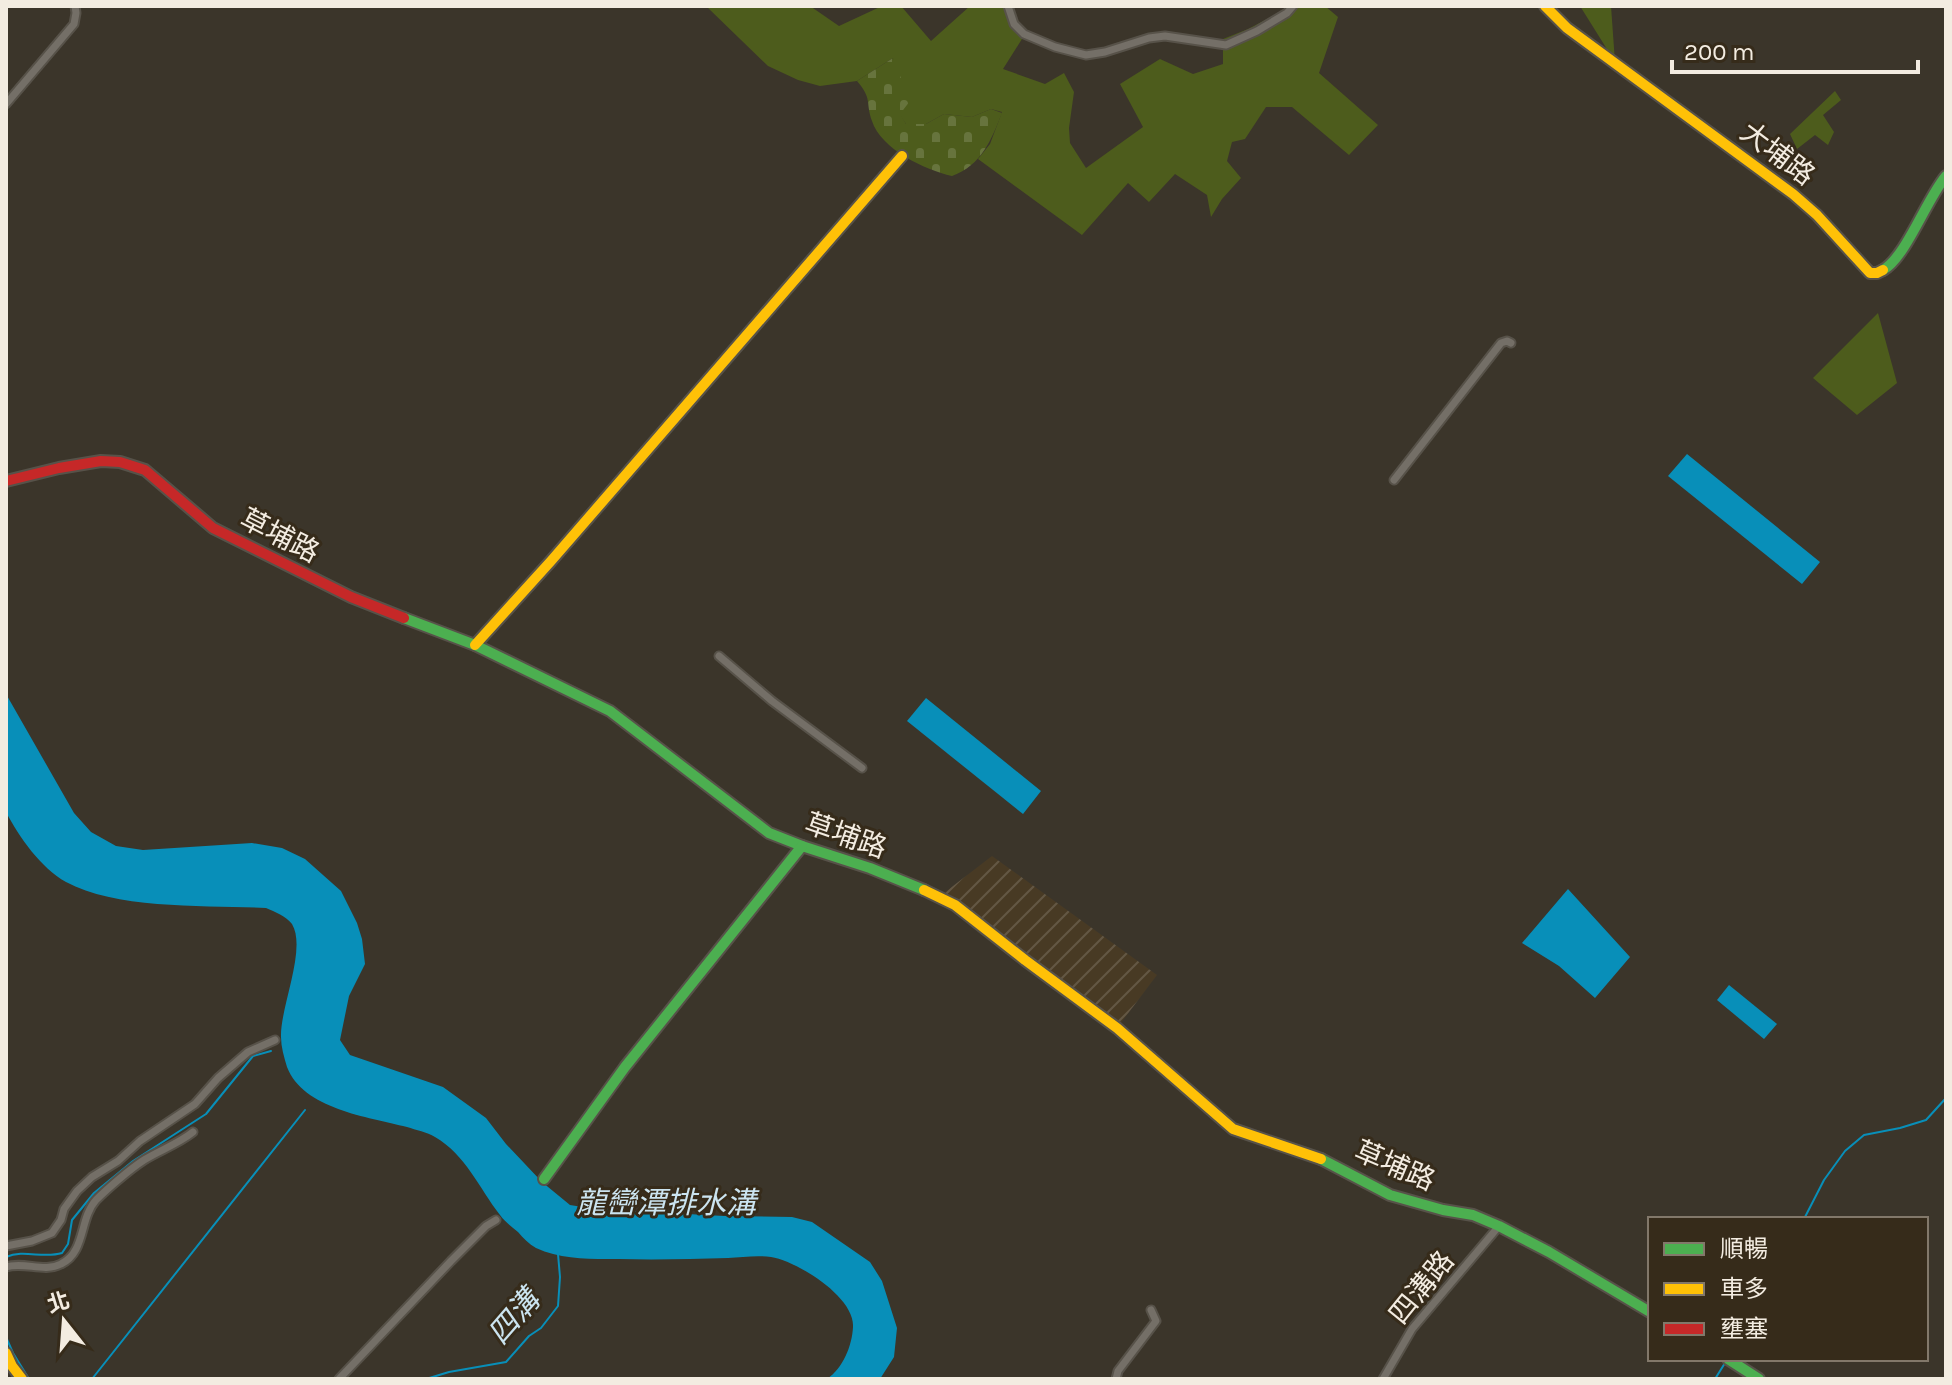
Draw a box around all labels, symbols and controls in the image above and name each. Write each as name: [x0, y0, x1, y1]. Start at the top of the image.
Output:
scale bar: [1672, 24, 1918, 74]
text: 200 m: [1684, 38, 1755, 66]
street label: 大埔路: [1734, 115, 1821, 192]
street label: 草埔路: [235, 502, 325, 569]
street label: 草埔路: [801, 806, 891, 865]
street label: 草埔路: [1350, 1134, 1440, 1197]
water label: 龍巒潭排水溝: [576, 1185, 760, 1221]
legend: [1648, 1217, 1928, 1361]
text: 順暢: [1720, 1235, 1768, 1263]
street label: 四溝路: [1382, 1244, 1461, 1330]
text: 車多: [1720, 1275, 1768, 1303]
water label: 四溝: [481, 1280, 550, 1351]
north arrow: [24, 1281, 104, 1361]
text: 北: [44, 1287, 73, 1318]
text: 壅塞: [1720, 1315, 1768, 1343]

